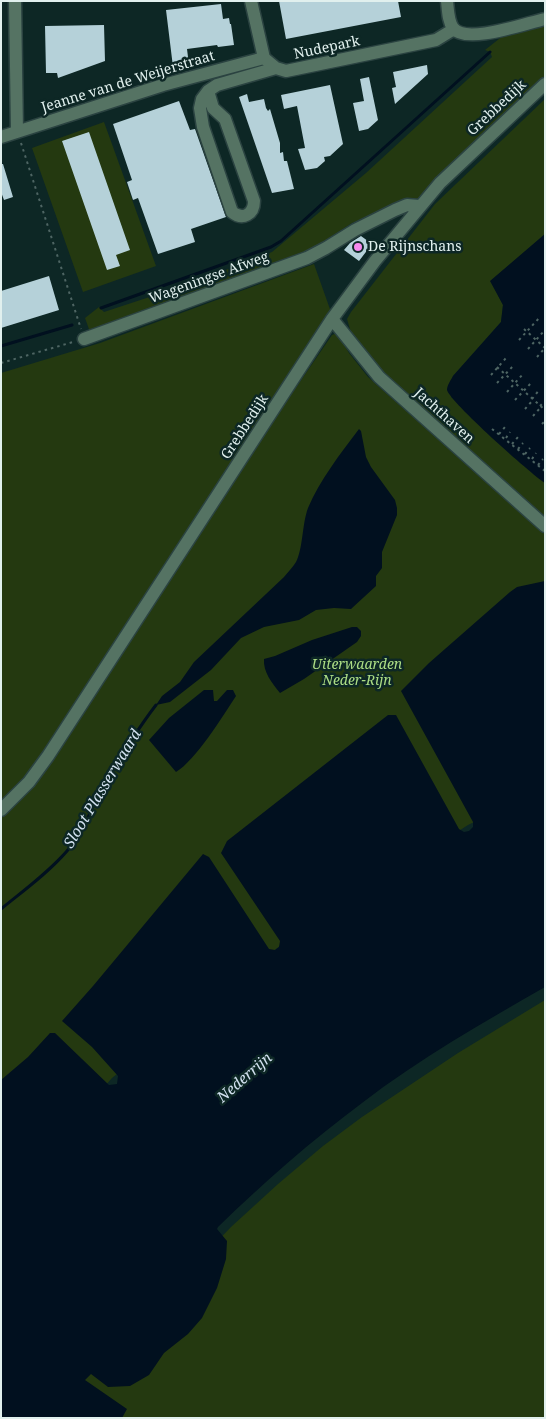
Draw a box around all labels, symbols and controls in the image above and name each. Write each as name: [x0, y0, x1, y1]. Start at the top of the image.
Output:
street label: Nudepark: [293, 33, 361, 63]
street label: Jeanne van de Weijerstraat: [39, 48, 217, 116]
street label: Grebbedijk: [464, 77, 530, 139]
place label: De Rijnschans: [368, 239, 462, 255]
marker: De Rijnschans: [352, 241, 364, 253]
street label: Wageningse Afweg: [147, 249, 271, 307]
street label: Jachthaven: [411, 385, 477, 447]
street label: Grebbedijk: [218, 391, 272, 463]
park label: Uiterwaarden Neder-Rijn: [312, 657, 402, 690]
water label: Sloot Plasserwaard: [60, 726, 146, 852]
water label: Nederrijn: [214, 1049, 276, 1107]

